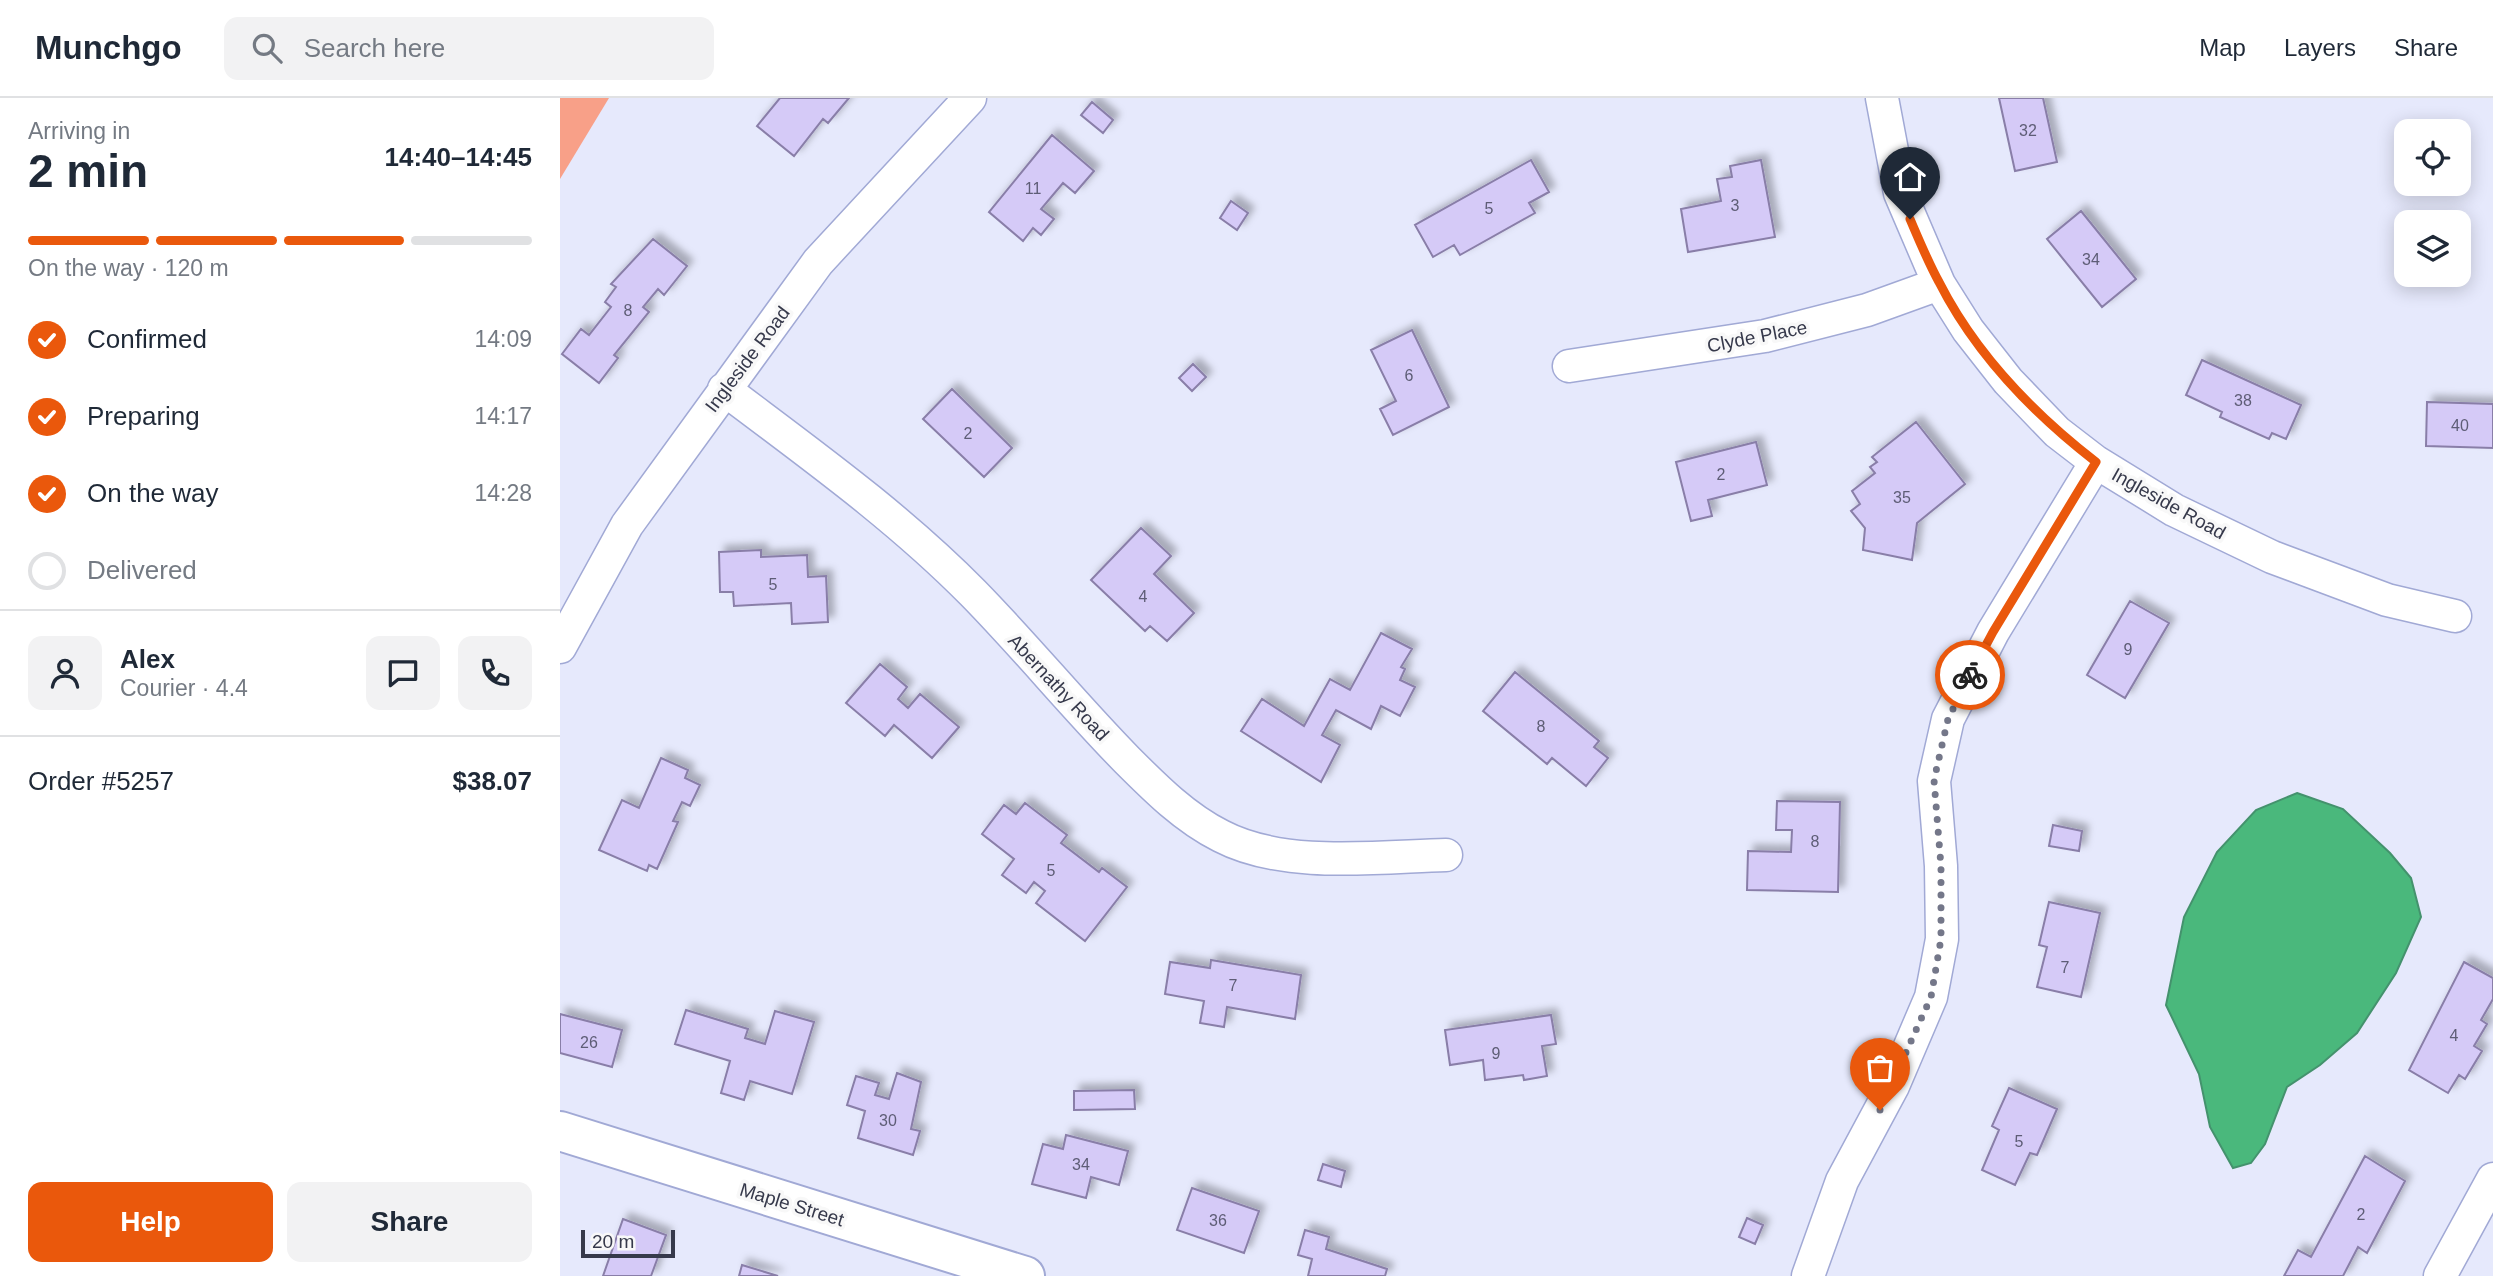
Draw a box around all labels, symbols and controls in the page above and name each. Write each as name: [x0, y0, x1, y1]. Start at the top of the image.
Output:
search box: [224, 17, 714, 80]
text: Munchgo: [35, 29, 182, 66]
icon: search: [248, 29, 286, 67]
text: Search here: [304, 33, 445, 63]
text: Map: [2199, 34, 2246, 61]
text: Layers: [2284, 34, 2356, 61]
text: Share: [2394, 34, 2458, 61]
text: Arriving in: [28, 118, 130, 144]
map controls: [2394, 119, 2471, 287]
button: locate: [2394, 119, 2471, 196]
house number: 32: [2019, 122, 2037, 139]
text: 14:40–14:45: [385, 142, 532, 172]
text: 2 min: [28, 145, 148, 197]
pin: [1880, 147, 1940, 219]
icon: home: [1891, 158, 1929, 196]
house number: 11: [1025, 180, 1041, 197]
house number: 3: [1731, 197, 1740, 214]
house number: 5: [1485, 200, 1494, 217]
button: layers: [2394, 210, 2471, 287]
house number: 34: [2082, 251, 2100, 268]
text: On the way · 120 m: [28, 255, 229, 281]
house number: 8: [624, 302, 633, 319]
street label: Ingleside Road: [701, 302, 794, 416]
street label: Clyde Place: [1705, 317, 1809, 356]
icon: check: [28, 321, 66, 359]
text: Confirmed: [87, 324, 207, 354]
text: 14:09: [474, 326, 532, 352]
house number: 6: [1405, 367, 1414, 384]
house number: 38: [2234, 392, 2252, 409]
icon: check: [28, 398, 66, 436]
text: Preparing: [87, 401, 200, 431]
text: 14:17: [474, 403, 532, 429]
house number: 40: [2451, 417, 2469, 434]
house number: 2: [964, 425, 973, 442]
street label: Ingleside Road: [2108, 464, 2229, 543]
house number: 2: [1717, 466, 1726, 483]
icon: check: [28, 475, 66, 513]
text: On the way: [87, 478, 219, 508]
text: 14:28: [474, 480, 532, 506]
house number: 35: [1893, 489, 1911, 506]
text: Delivered: [87, 555, 197, 585]
house number: 5: [769, 576, 778, 593]
house number: 4: [1139, 588, 1148, 605]
street label: Abernathy Road: [1004, 630, 1113, 745]
button: person: [28, 636, 102, 710]
button: chat: [366, 636, 440, 710]
button: phone: [458, 636, 532, 710]
courier: [1935, 640, 2005, 710]
house number: 9: [2124, 641, 2133, 658]
text: Alex: [120, 644, 175, 674]
icon: bike: [1951, 656, 1989, 694]
text: Courier · 4.4: [120, 675, 248, 701]
house number: 8: [1537, 718, 1546, 735]
text: Order #5257: [28, 766, 174, 796]
text: $38.07: [452, 766, 532, 796]
house number: 8: [1811, 833, 1820, 850]
house number: 5: [1047, 862, 1056, 879]
house number: 7: [2061, 959, 2070, 976]
house number: 7: [1229, 977, 1238, 994]
house number: 4: [2450, 1027, 2459, 1044]
house number: 26: [580, 1034, 598, 1051]
pin: [1850, 1038, 1910, 1110]
house number: 9: [1492, 1045, 1501, 1062]
icon: bag: [1861, 1049, 1899, 1087]
house number: 30: [879, 1112, 897, 1129]
house number: 5: [2015, 1133, 2024, 1150]
house number: 34: [1072, 1156, 1090, 1173]
street label: Maple Street: [737, 1179, 847, 1230]
button: Help: [28, 1182, 273, 1262]
button: Share: [287, 1182, 532, 1262]
house number: 2: [2357, 1206, 2366, 1223]
house number: 36: [1209, 1212, 1227, 1229]
scale bar: [581, 1227, 676, 1259]
text: 20 m: [592, 1231, 634, 1252]

